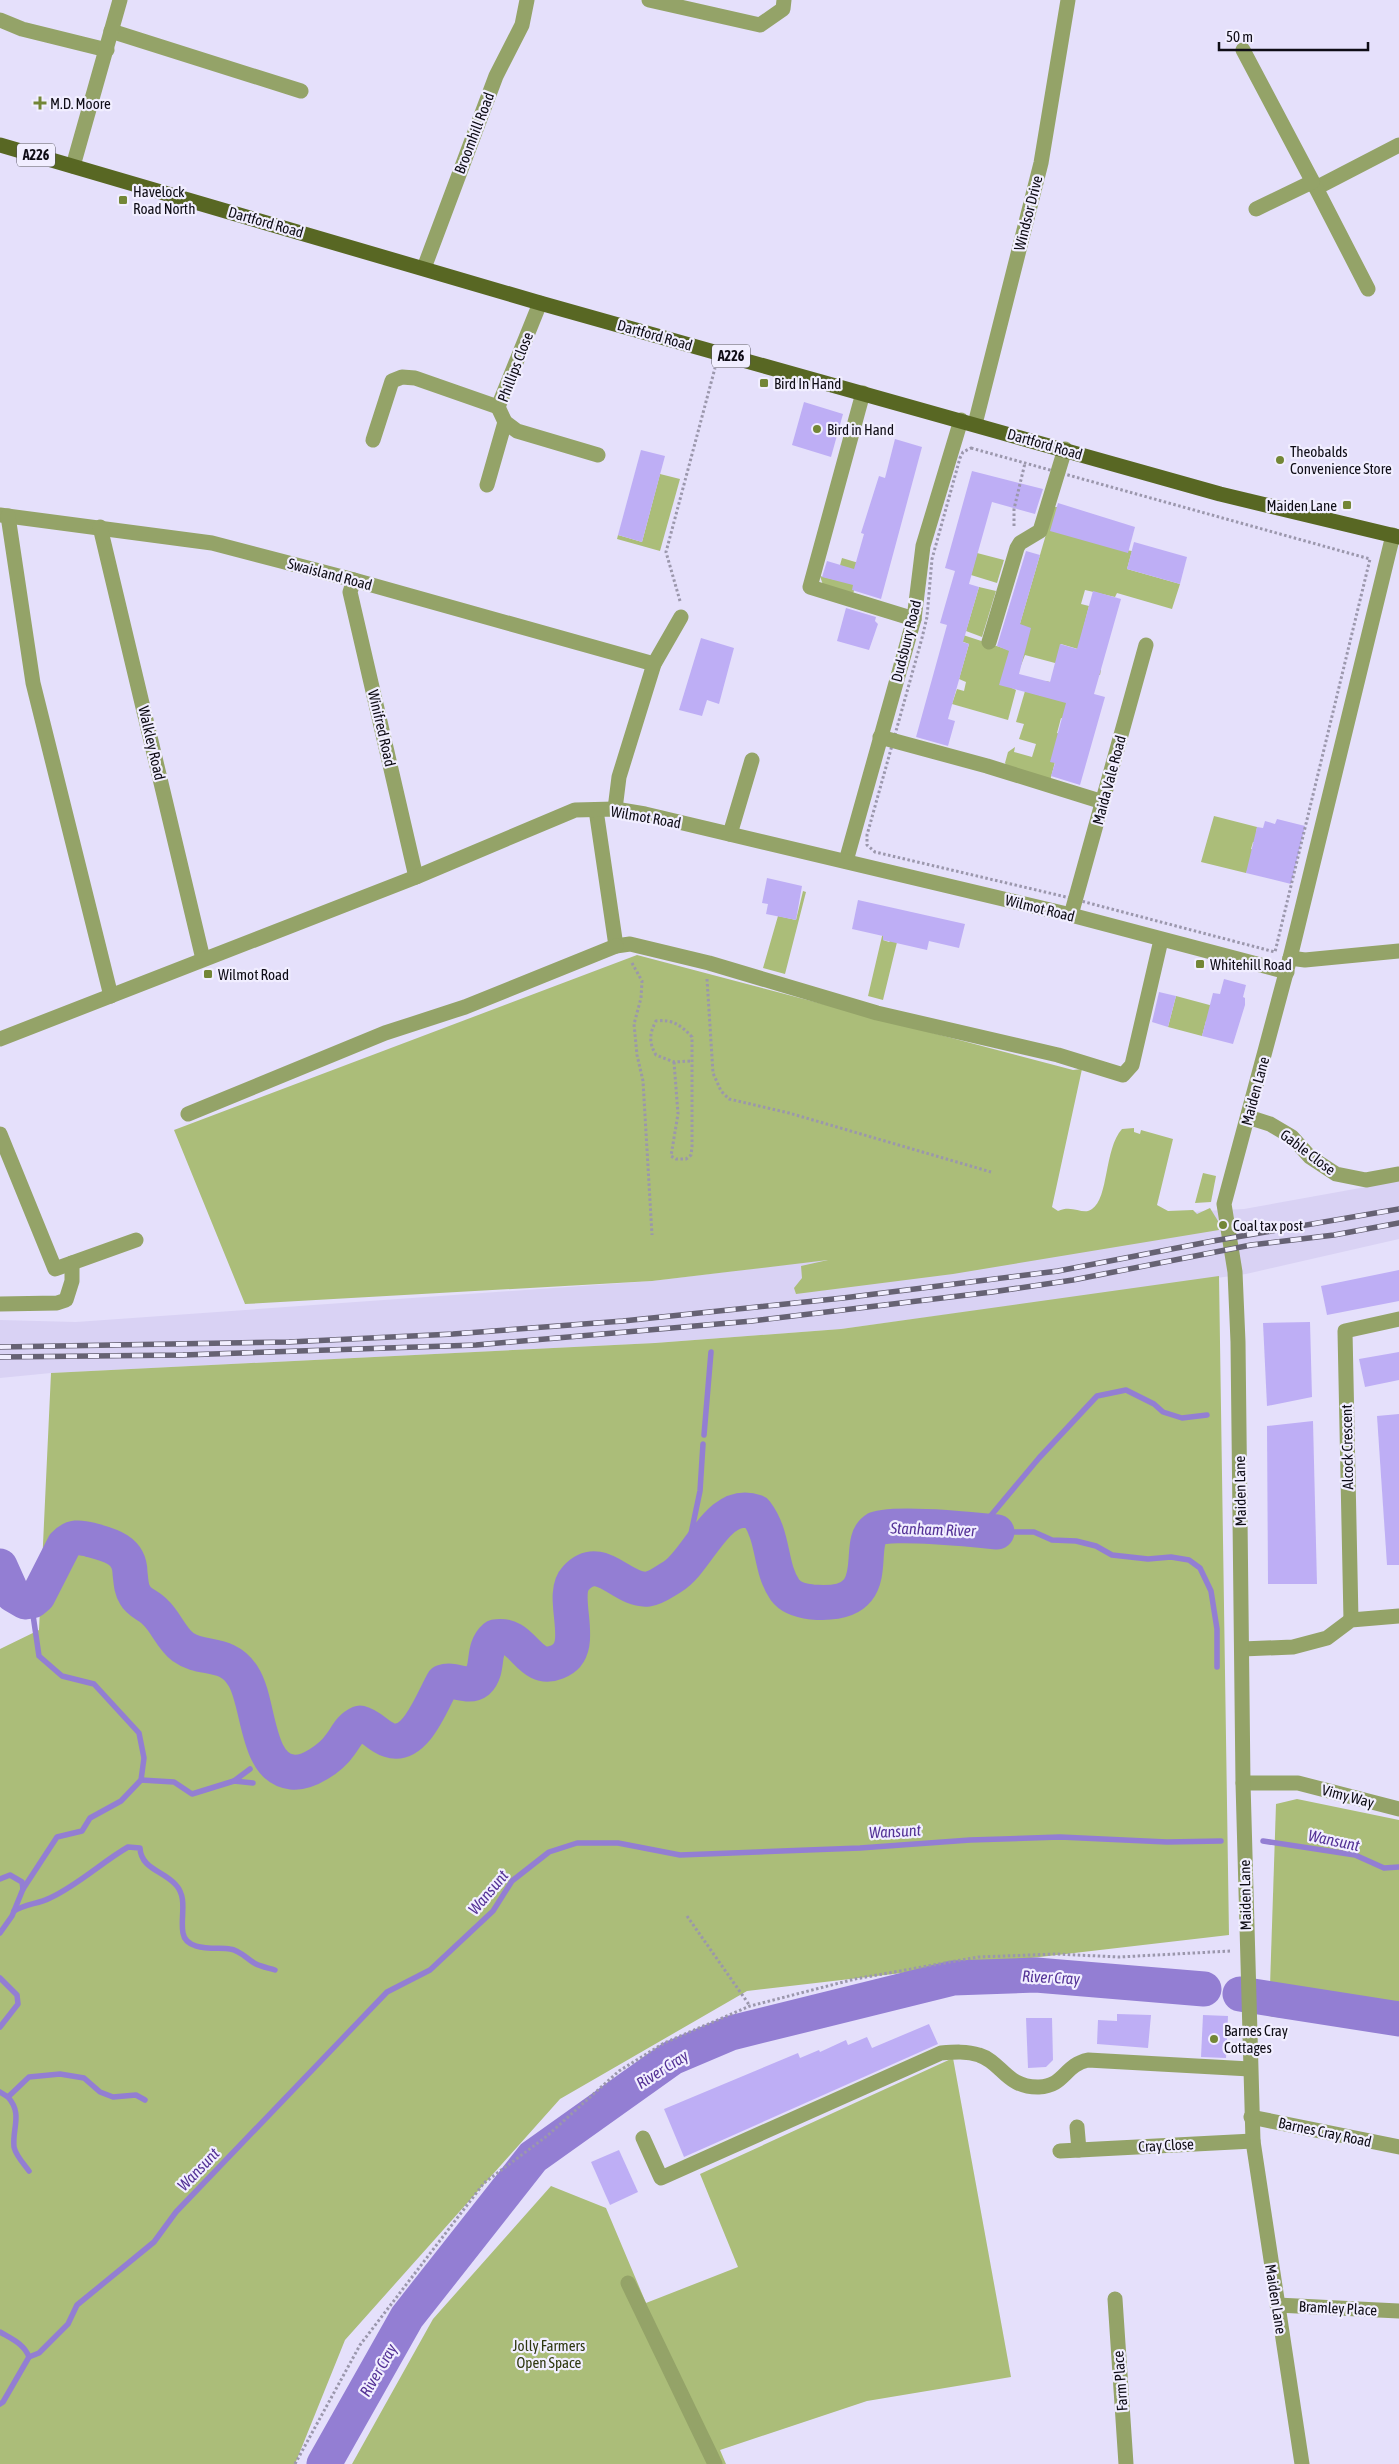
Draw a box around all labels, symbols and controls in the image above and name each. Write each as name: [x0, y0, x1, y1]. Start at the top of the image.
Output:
scale bar: [1219, 20, 1368, 52]
text: 50 m: [1226, 28, 1253, 45]
street label: Broomhill Road: [451, 90, 497, 176]
place label: M.D. Moore: [50, 95, 111, 112]
marker: M.D. Moore: [34, 97, 46, 109]
road number: A226: [17, 144, 55, 166]
street label: Windsor Drive: [1010, 174, 1046, 252]
place label: Havelock Road North: [133, 183, 195, 217]
marker: Havelock Road North: [117, 194, 129, 206]
street label: Dartford Road: [226, 203, 306, 241]
street label: Dartford Road: [615, 316, 695, 354]
street label: Phillips Close: [494, 329, 536, 404]
road number: A226: [712, 344, 750, 368]
place label: Bird In Hand: [774, 375, 841, 392]
marker: Bird In Hand: [758, 377, 770, 389]
place label: Bird in Hand: [827, 421, 894, 438]
marker: Bird in Hand: [811, 423, 823, 435]
street label: Dartford Road: [1005, 425, 1085, 463]
place label: Theobalds Convenience Store: [1290, 443, 1392, 477]
marker: Theobalds Convenience Store: [1274, 454, 1286, 466]
place label: Maiden Lane: [1266, 497, 1337, 514]
marker: Maiden Lane: [1341, 499, 1353, 511]
street label: Swaisland Road: [286, 555, 374, 593]
street label: Dudsbury Road: [888, 598, 924, 684]
street label: Winifred Road: [365, 688, 399, 768]
street label: Walkley Road: [135, 704, 169, 782]
street label: Maida Vale Road: [1089, 733, 1129, 827]
street label: Wilmot Road: [609, 802, 683, 832]
street label: Wilmot Road: [1003, 891, 1077, 925]
place label: Whitehill Road: [1210, 956, 1292, 973]
marker: Whitehill Road: [1194, 958, 1206, 970]
place label: Wilmot Road: [218, 966, 289, 983]
marker: Wilmot Road: [202, 968, 214, 980]
street label: Maiden Lane: [1238, 1055, 1272, 1127]
street label: Gable Close: [1277, 1126, 1339, 1178]
place label: Coal tax post: [1233, 1217, 1303, 1234]
marker: Coal tax post: [1217, 1219, 1229, 1231]
street label: Alcock Crescent: [1338, 1404, 1356, 1490]
street label: Maiden Lane: [1231, 1455, 1249, 1526]
water label: Stanham River: [889, 1518, 977, 1540]
street label: Vimy Way: [1320, 1781, 1376, 1811]
water label: Wansunt: [869, 1821, 922, 1841]
water label: Wansunt: [1307, 1826, 1362, 1854]
street label: Maiden Lane: [1236, 1859, 1254, 1930]
water label: Wansunt: [464, 1866, 512, 1918]
water label: River Cray: [1022, 1967, 1081, 1989]
place label: Barnes Cray Cottages: [1224, 2022, 1288, 2056]
marker: Barnes Cray Cottages: [1208, 2033, 1220, 2045]
water label: River Cray: [633, 2046, 692, 2093]
street label: Barnes Cray Road: [1277, 2114, 1373, 2150]
street label: Cray Close: [1138, 2135, 1194, 2155]
water label: Wansunt: [173, 2144, 223, 2194]
street label: Maiden Lane: [1262, 2263, 1290, 2335]
street label: Bramley Place: [1298, 2297, 1378, 2319]
park label: Jolly Farmers Open Space: [513, 2337, 585, 2371]
water label: River Cray: [356, 2340, 401, 2400]
street label: Farm Place: [1109, 2350, 1131, 2412]

